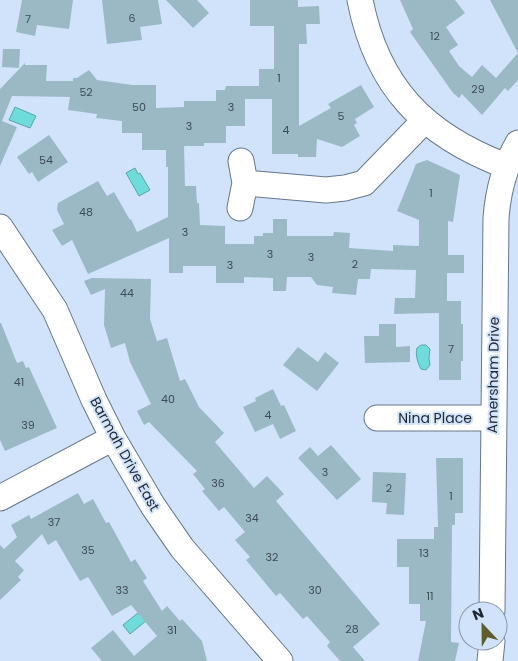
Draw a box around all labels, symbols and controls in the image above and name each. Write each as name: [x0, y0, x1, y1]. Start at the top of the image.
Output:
house number: 6: [129, 10, 136, 26]
house number: 7: [25, 11, 31, 27]
house number: 12: [430, 28, 440, 44]
house number: 1: [277, 70, 281, 86]
house number: 29: [471, 81, 485, 97]
house number: 52: [79, 84, 93, 100]
house number: 50: [132, 99, 146, 115]
house number: 3: [228, 99, 234, 115]
house number: 5: [338, 108, 345, 124]
house number: 3: [186, 118, 192, 134]
house number: 4: [283, 122, 290, 138]
house number: 54: [39, 152, 53, 168]
house number: 1: [429, 185, 433, 201]
house number: 48: [79, 204, 93, 220]
house number: 3: [182, 224, 188, 240]
house number: 3: [267, 246, 273, 262]
house number: 3: [308, 249, 314, 265]
house number: 2: [352, 256, 358, 272]
house number: 3: [227, 257, 233, 273]
house number: 44: [120, 285, 134, 301]
street label: Amersham Drive: [482, 316, 504, 434]
house number: 7: [448, 341, 454, 357]
house number: 41: [14, 374, 24, 390]
house number: 40: [161, 391, 175, 407]
street label: Barmah Drive East: [85, 393, 165, 515]
house number: 4: [265, 407, 272, 423]
street label: Nina Place: [398, 408, 472, 428]
house number: 39: [21, 417, 35, 433]
house number: 3: [322, 464, 328, 480]
house number: 36: [211, 475, 225, 491]
house number: 2: [386, 480, 392, 496]
house number: 1: [449, 488, 453, 504]
house number: 34: [245, 510, 259, 526]
house number: 37: [48, 514, 60, 530]
house number: 35: [81, 542, 95, 558]
house number: 13: [419, 545, 429, 561]
house number: 32: [266, 549, 278, 565]
house number: 33: [116, 582, 128, 598]
house number: 30: [308, 582, 322, 598]
house number: 11: [426, 588, 434, 604]
north arrow: [458, 601, 508, 651]
text: N: [470, 603, 487, 625]
house number: 28: [345, 621, 359, 637]
house number: 31: [167, 622, 177, 638]

